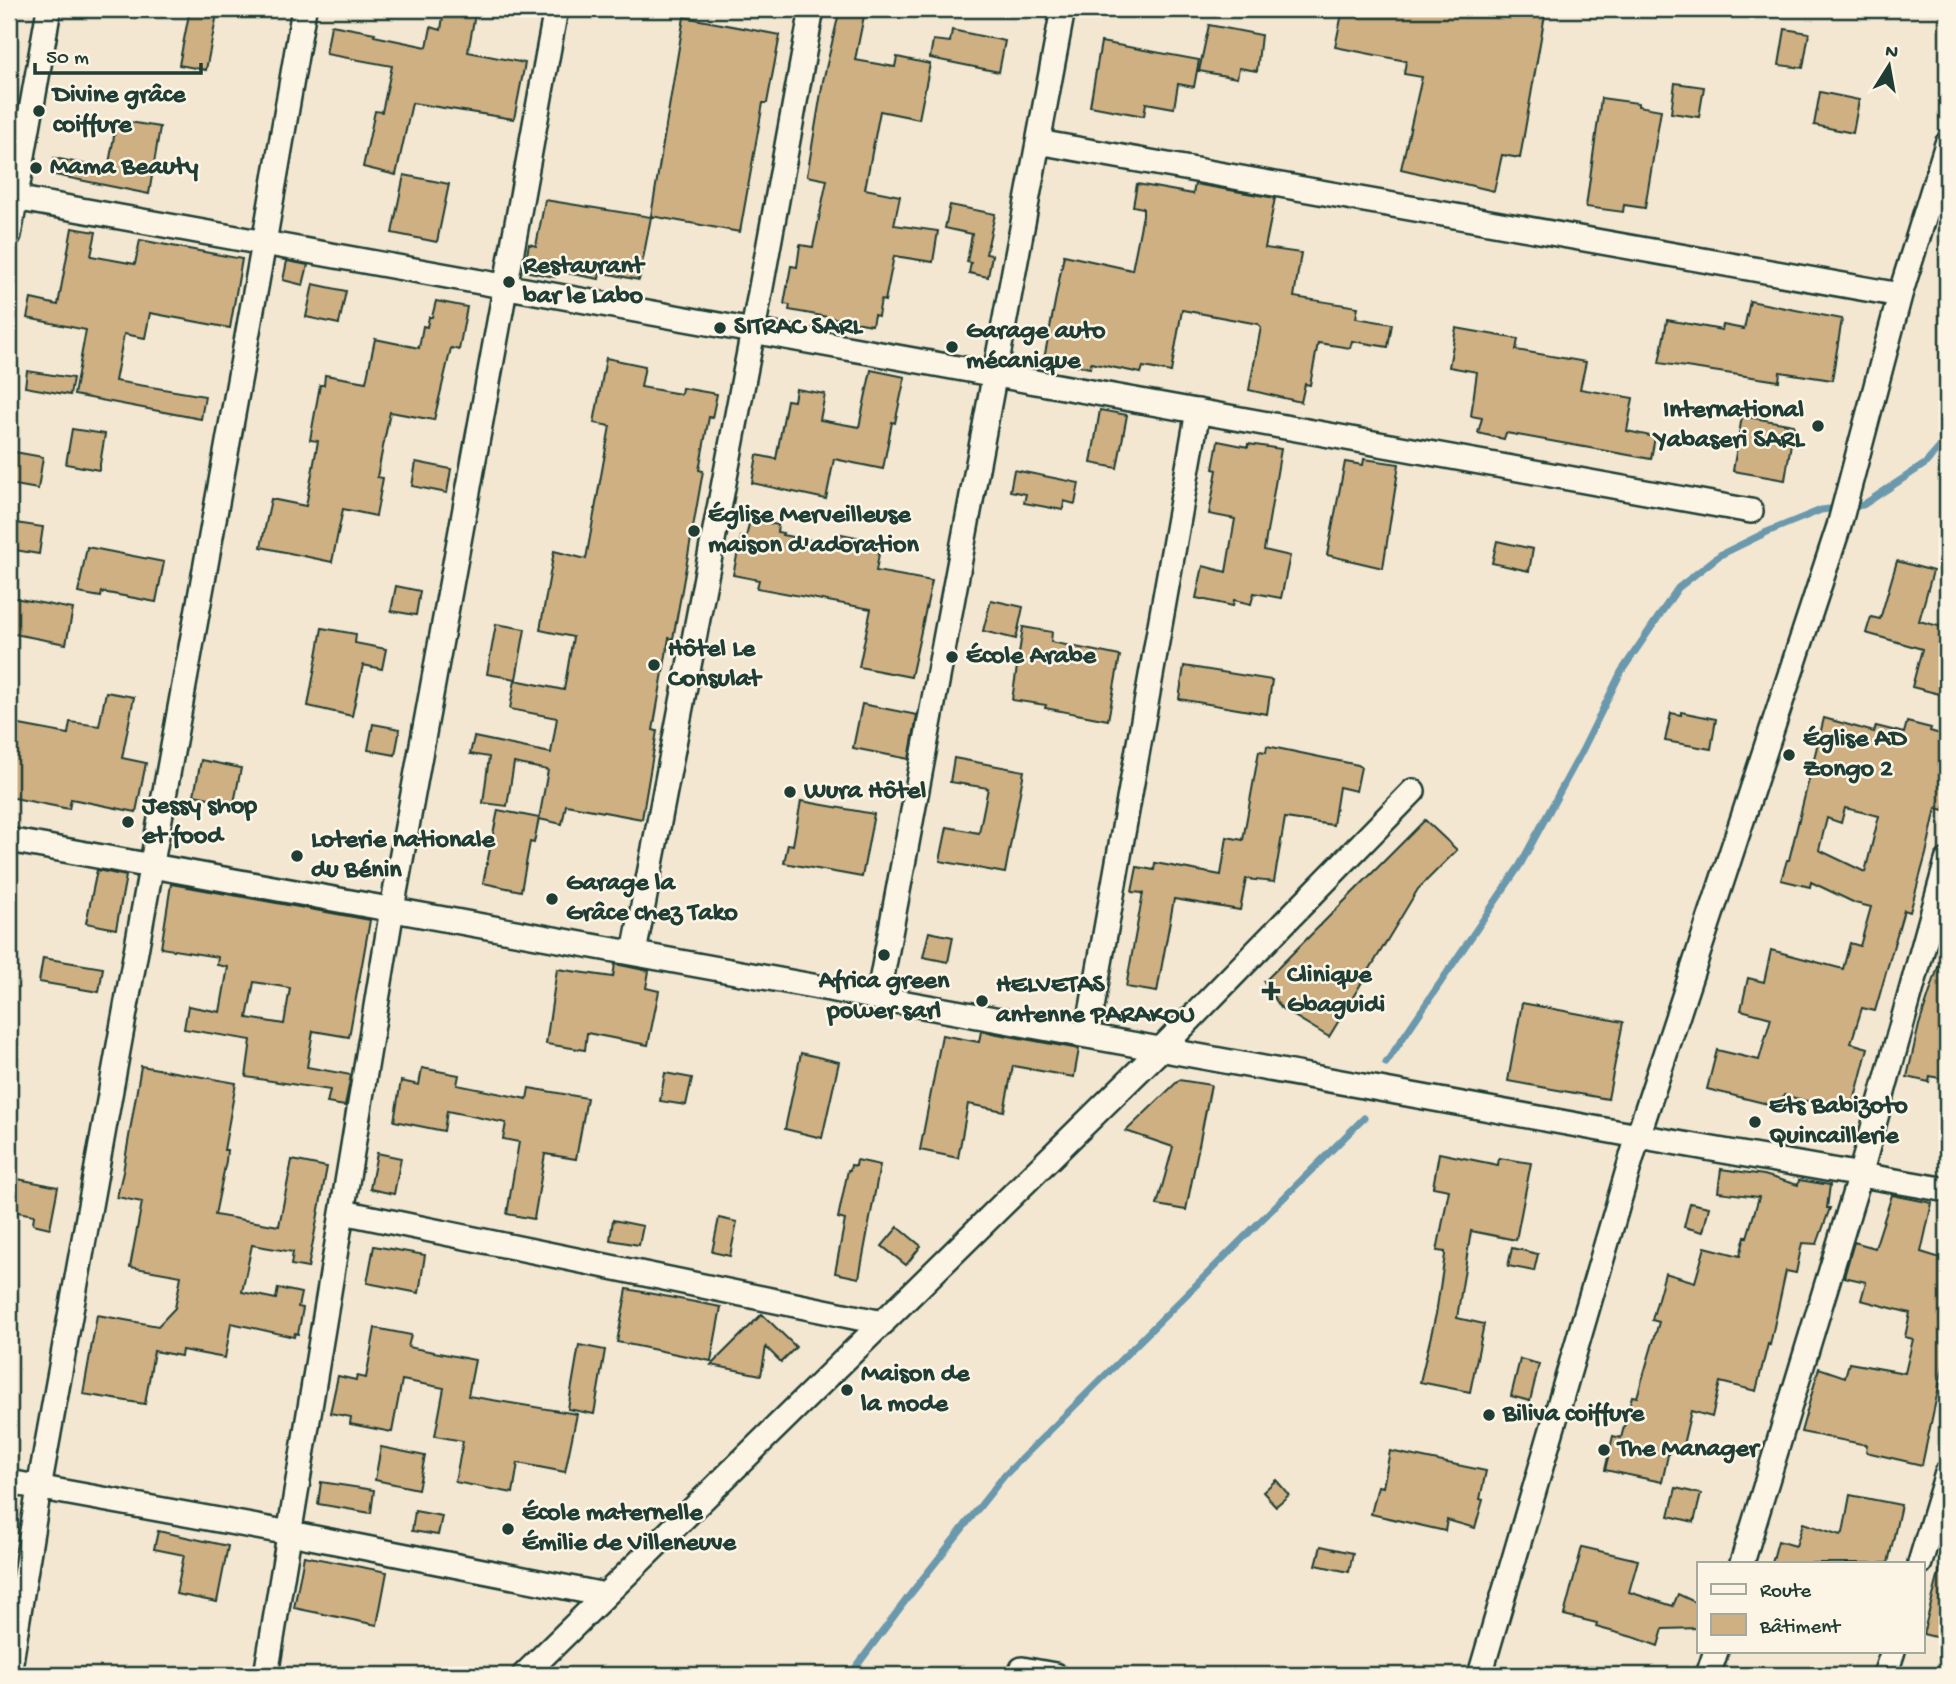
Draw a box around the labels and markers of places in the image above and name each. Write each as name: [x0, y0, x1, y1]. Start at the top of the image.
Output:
place label: Divine grâce coiffure: [51, 81, 187, 142]
marker: Divine grâce coiffure: [31, 103, 47, 119]
place label: Mama Beauty: [50, 153, 198, 184]
marker: Mama Beauty: [28, 160, 44, 176]
place label: Restaurant bar le Labo: [522, 252, 646, 313]
marker: Restaurant bar le Labo: [501, 274, 517, 290]
place label: SITRAC SARL: [734, 313, 864, 344]
place label: Garage auto mécanique: [966, 317, 1106, 378]
marker: SITRAC SARL: [712, 320, 728, 336]
marker: Garage auto mécanique: [944, 339, 960, 355]
place label: International Yabaseri SARL: [1652, 396, 1805, 457]
marker: International Yabaseri SARL: [1810, 418, 1826, 434]
place label: Église Merveilleuse maison d'adoration: [708, 501, 919, 562]
marker: Église Merveilleuse maison d'adoration: [686, 523, 702, 539]
place label: Hôtel Le Consulat: [668, 635, 763, 696]
place label: École Arabe: [966, 642, 1098, 673]
marker: École Arabe: [944, 649, 960, 665]
marker: Hôtel Le Consulat: [646, 657, 662, 673]
place label: Église AD Zongo 2: [1803, 725, 1908, 786]
marker: Église AD Zongo 2: [1781, 747, 1797, 763]
place label: Wura Hôtel: [803, 777, 926, 808]
marker: Wura Hôtel: [782, 784, 798, 800]
place label: Jessy shop et food: [141, 792, 257, 853]
marker: Jessy shop et food: [120, 814, 136, 830]
place label: Loterie nationale du Bénin: [311, 826, 497, 887]
marker: Loterie nationale du Bénin: [289, 848, 305, 864]
place label: Garage la Grâce chez Tako: [566, 869, 738, 930]
marker: Garage la Grâce chez Tako: [544, 891, 560, 907]
marker: Africa green power sarl: [876, 947, 892, 963]
place label: Clinique Gbaguidi: [1287, 961, 1385, 1022]
place label: Africa green power sarl: [818, 967, 950, 1028]
place label: HELVETAS antenne PARAKOU: [995, 971, 1195, 1032]
marker: Clinique Gbaguidi: [1261, 981, 1281, 1001]
marker: HELVETAS antenne PARAKOU: [974, 993, 990, 1009]
place label: Ets Babizoto Quincaillerie: [1769, 1092, 1908, 1153]
marker: Ets Babizoto Quincaillerie: [1747, 1114, 1763, 1130]
place label: Maison de la mode: [860, 1360, 971, 1421]
marker: Maison de la mode: [839, 1382, 855, 1398]
place label: Biliva coiffure: [1502, 1400, 1646, 1431]
marker: Biliva coiffure: [1481, 1407, 1497, 1423]
place label: The Manager: [1616, 1435, 1761, 1466]
marker: The Manager: [1596, 1442, 1612, 1458]
place label: École maternelle Émilie de Villeneuve: [522, 1499, 737, 1560]
marker: École maternelle Émilie de Villeneuve: [500, 1521, 516, 1537]

